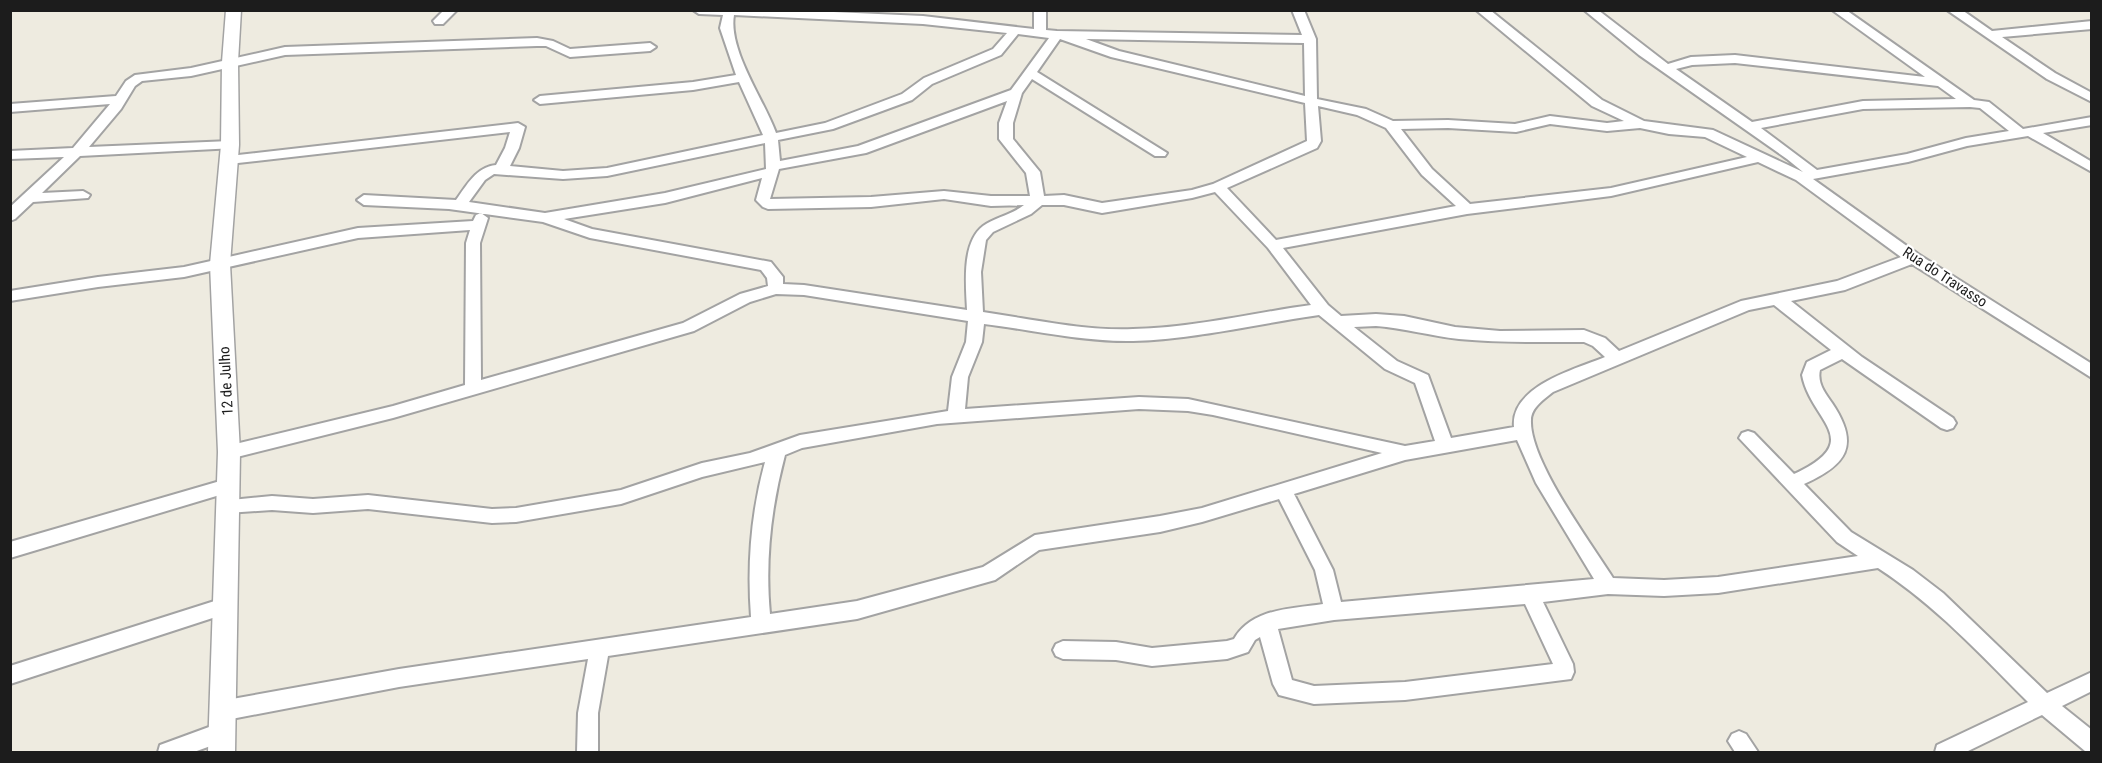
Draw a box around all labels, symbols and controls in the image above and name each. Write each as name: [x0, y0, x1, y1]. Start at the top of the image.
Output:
street label: Rua do Travasso: [1899, 243, 1991, 311]
street label: 12 de Julho: [215, 346, 237, 416]

